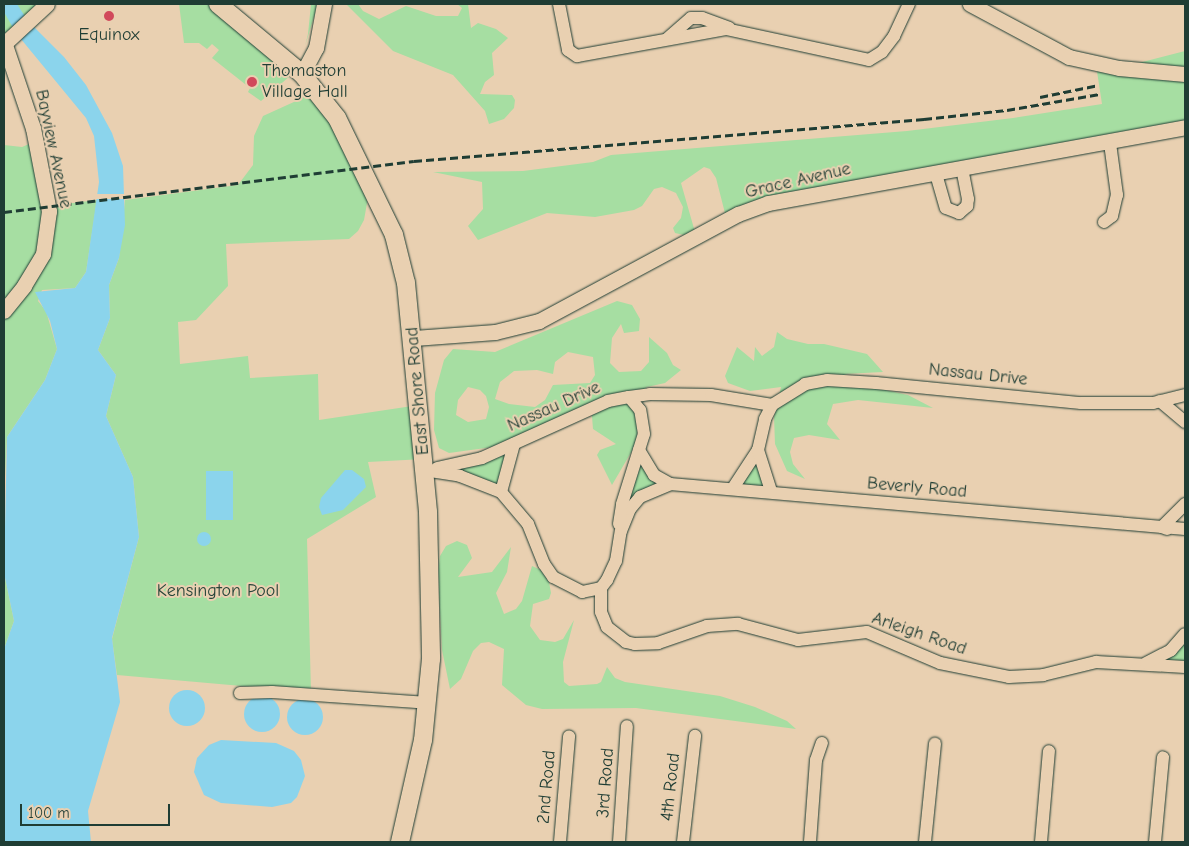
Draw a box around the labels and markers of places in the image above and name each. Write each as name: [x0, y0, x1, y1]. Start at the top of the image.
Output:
marker: Equinox: [103, 10, 115, 22]
place label: Equinox: [79, 24, 139, 46]
place label: Thomaston Village Hall: [262, 61, 348, 104]
marker: Thomaston Village Hall: [246, 76, 258, 88]

